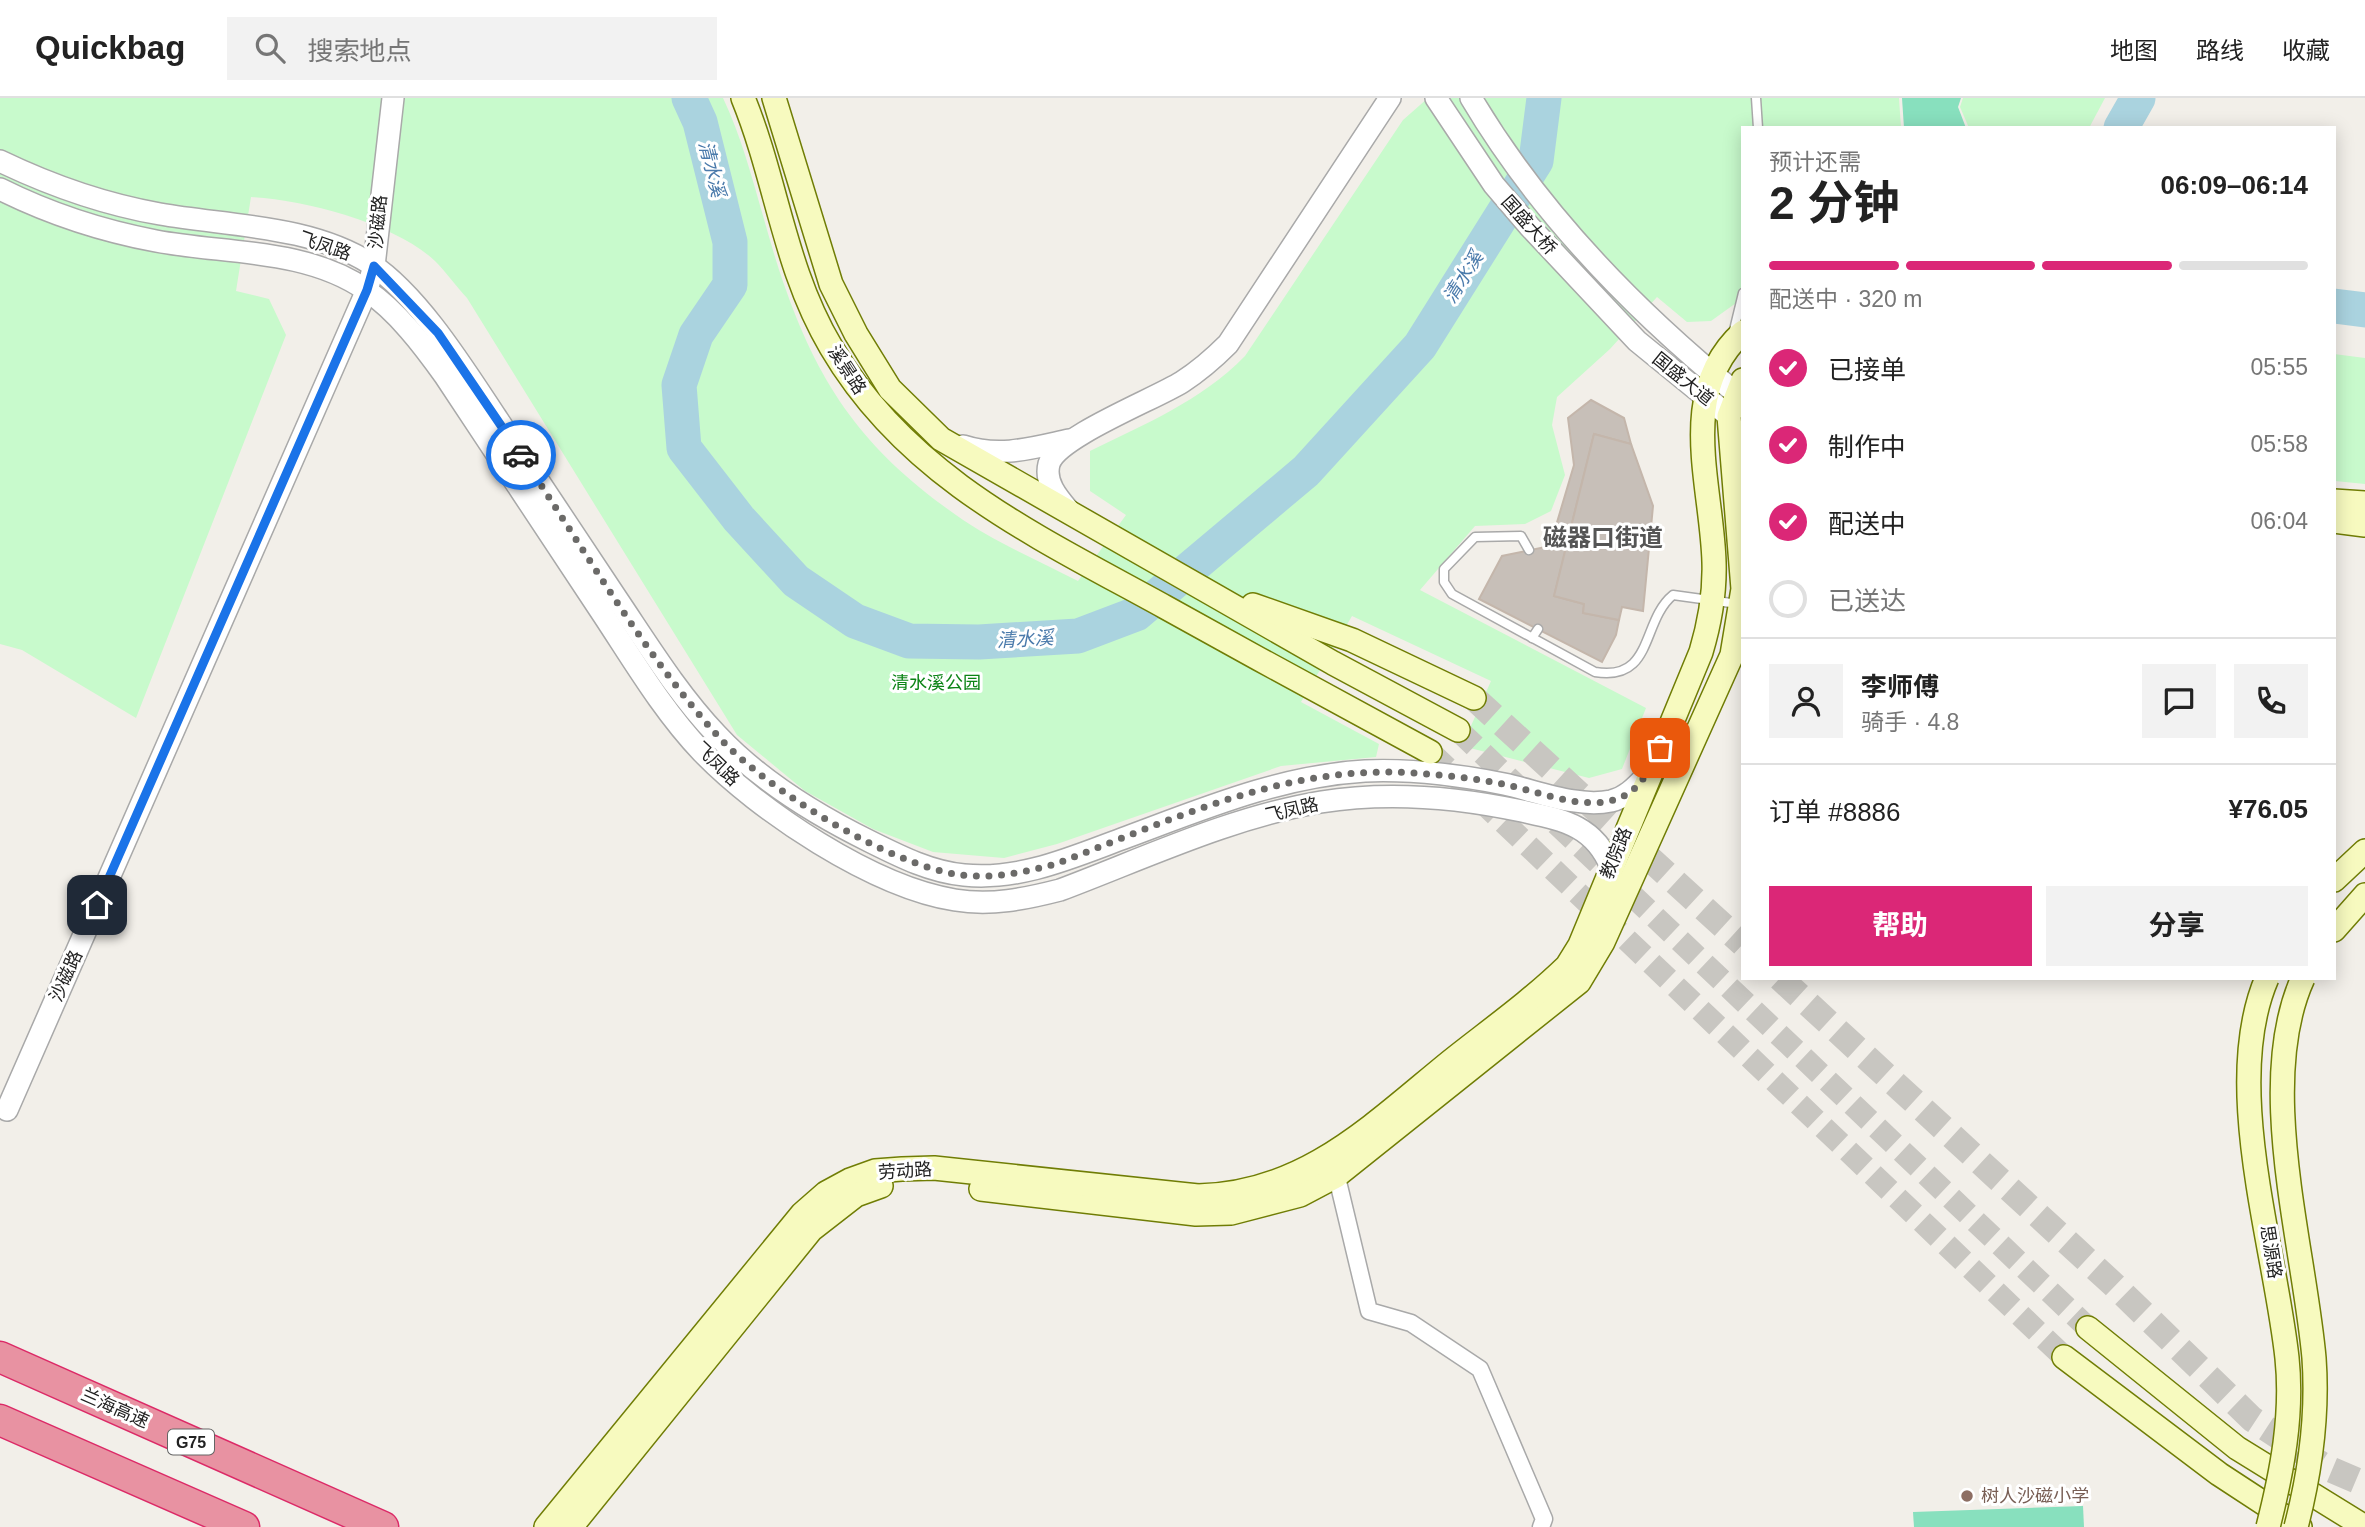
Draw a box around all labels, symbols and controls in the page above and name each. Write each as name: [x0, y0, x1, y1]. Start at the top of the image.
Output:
search box: [227, 17, 717, 80]
text: Quickbag: [35, 29, 185, 66]
icon: search: [251, 29, 289, 67]
text: 搜索地点: [307, 36, 411, 66]
text: 地图: [2110, 37, 2158, 64]
text: 路线: [2196, 37, 2244, 64]
text: 收藏: [2282, 37, 2330, 64]
water label: 清水溪: [695, 139, 730, 201]
text: 预计还需: [1769, 149, 1861, 175]
text: 06:09–06:14: [2161, 170, 2308, 200]
text: 2 分钟: [1769, 177, 1899, 229]
street label: 国盛大桥: [1497, 192, 1561, 258]
street label: 沙磁路: [366, 194, 390, 250]
street label: 飞凤路: [296, 228, 354, 264]
water label: 清水溪: [1439, 246, 1488, 307]
text: 配送中 · 320 m: [1769, 286, 1922, 312]
street label: 溪景路: [824, 342, 870, 398]
street label: 国盛大道: [1649, 349, 1717, 409]
icon: check: [1769, 349, 1807, 387]
text: 05:55: [2250, 354, 2308, 380]
text: 已接单: [1828, 355, 1906, 385]
courier: [486, 420, 556, 490]
icon: check: [1769, 426, 1807, 464]
text: 05:58: [2250, 431, 2308, 457]
text: 制作中: [1828, 432, 1906, 462]
icon: car: [502, 436, 540, 474]
icon: check: [1769, 503, 1807, 541]
text: 06:04: [2250, 508, 2308, 534]
text: 配送中: [1828, 509, 1906, 539]
district label: 磁器口街道: [1543, 524, 1663, 551]
text: 已送达: [1828, 586, 1906, 616]
water label: 清水溪: [996, 627, 1056, 651]
button: person: [1769, 664, 1843, 738]
button: chat: [2142, 664, 2216, 738]
button: phone: [2234, 664, 2308, 738]
text: 李师傅: [1861, 672, 1939, 702]
park label: 清水溪公园: [891, 673, 981, 693]
text: 骑手 · 4.8: [1861, 709, 1959, 735]
pin: [1630, 718, 1690, 778]
icon: bag: [1641, 729, 1679, 767]
street label: 飞凤路: [691, 738, 743, 790]
street label: 飞凤路: [1263, 794, 1321, 826]
text: ¥76.05: [2228, 794, 2308, 824]
text: 订单 #8886: [1769, 797, 1901, 827]
street label: 教院路: [1597, 824, 1635, 882]
pin: [67, 875, 127, 935]
icon: home: [78, 886, 116, 924]
button: 帮助: [1769, 886, 2032, 966]
button: 分享: [2046, 886, 2308, 966]
street label: 沙磁路: [46, 947, 86, 1005]
street label: 劳动路: [877, 1159, 933, 1183]
street label: 思源路: [2257, 1224, 2285, 1280]
street label: 兰海高速: [78, 1384, 152, 1432]
road number: G75: [168, 1430, 214, 1454]
place label: 树人沙磁小学: [1981, 1486, 2089, 1506]
marker: 树人沙磁小学: [1959, 1488, 1975, 1504]

